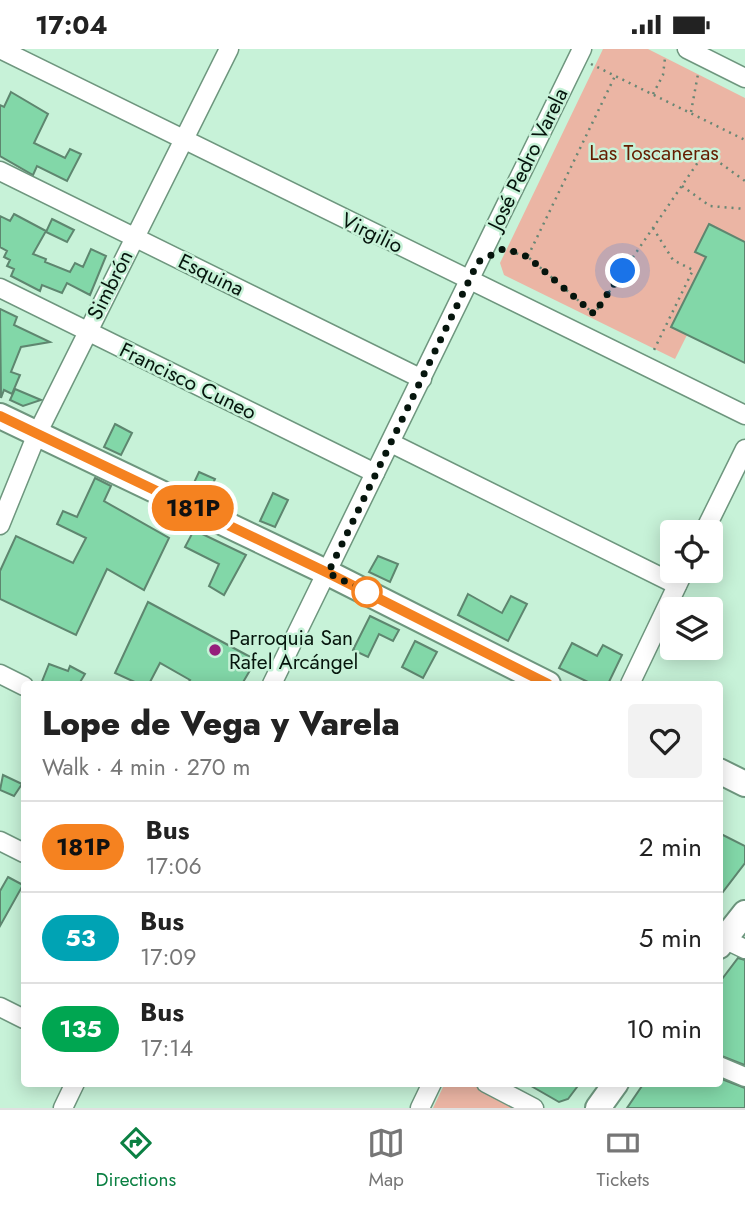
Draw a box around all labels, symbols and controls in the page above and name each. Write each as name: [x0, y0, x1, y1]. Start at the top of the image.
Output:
text: 17:04: [35, 6, 108, 44]
street label: José Pedro Varela: [479, 83, 575, 238]
park label: Las Toscaneras: [589, 138, 719, 168]
street label: Virgilio: [336, 205, 408, 261]
street label: Simbrón: [80, 245, 140, 325]
street label: Esquina: [173, 246, 249, 304]
your location: [605, 253, 640, 288]
street label: Francisco Cuneo: [115, 335, 261, 427]
line badge: 181P: [144, 485, 242, 531]
text: 181P: [166, 490, 220, 525]
map controls: [660, 520, 723, 660]
button: locate: [660, 520, 723, 583]
unlabelled marker: [352, 577, 382, 607]
button: layers: [660, 597, 723, 660]
place label: Parroquia San Rafel Arcángel: [229, 623, 358, 677]
marker: Parroquia San Rafel Arcángel: [207, 642, 223, 658]
text: Lope de Vega y Varela: [42, 700, 400, 747]
button: heart: [628, 704, 702, 778]
text: Walk · 4 min · 270 m: [42, 750, 250, 784]
text: Bus: [145, 811, 190, 849]
text: 2 min: [639, 828, 702, 866]
text: 181P: [56, 829, 110, 864]
text: 17:06: [145, 849, 202, 883]
text: Bus: [140, 902, 184, 940]
text: 5 min: [639, 919, 702, 957]
text: 53: [65, 920, 96, 955]
text: 17:09: [140, 940, 196, 974]
text: Bus: [140, 993, 184, 1031]
text: 10 min: [626, 1010, 702, 1048]
text: 135: [59, 1011, 102, 1046]
text: 17:14: [140, 1031, 193, 1065]
tab: Directions: [96, 1124, 176, 1193]
tab: Map: [367, 1124, 405, 1193]
tab: Tickets: [596, 1124, 649, 1193]

